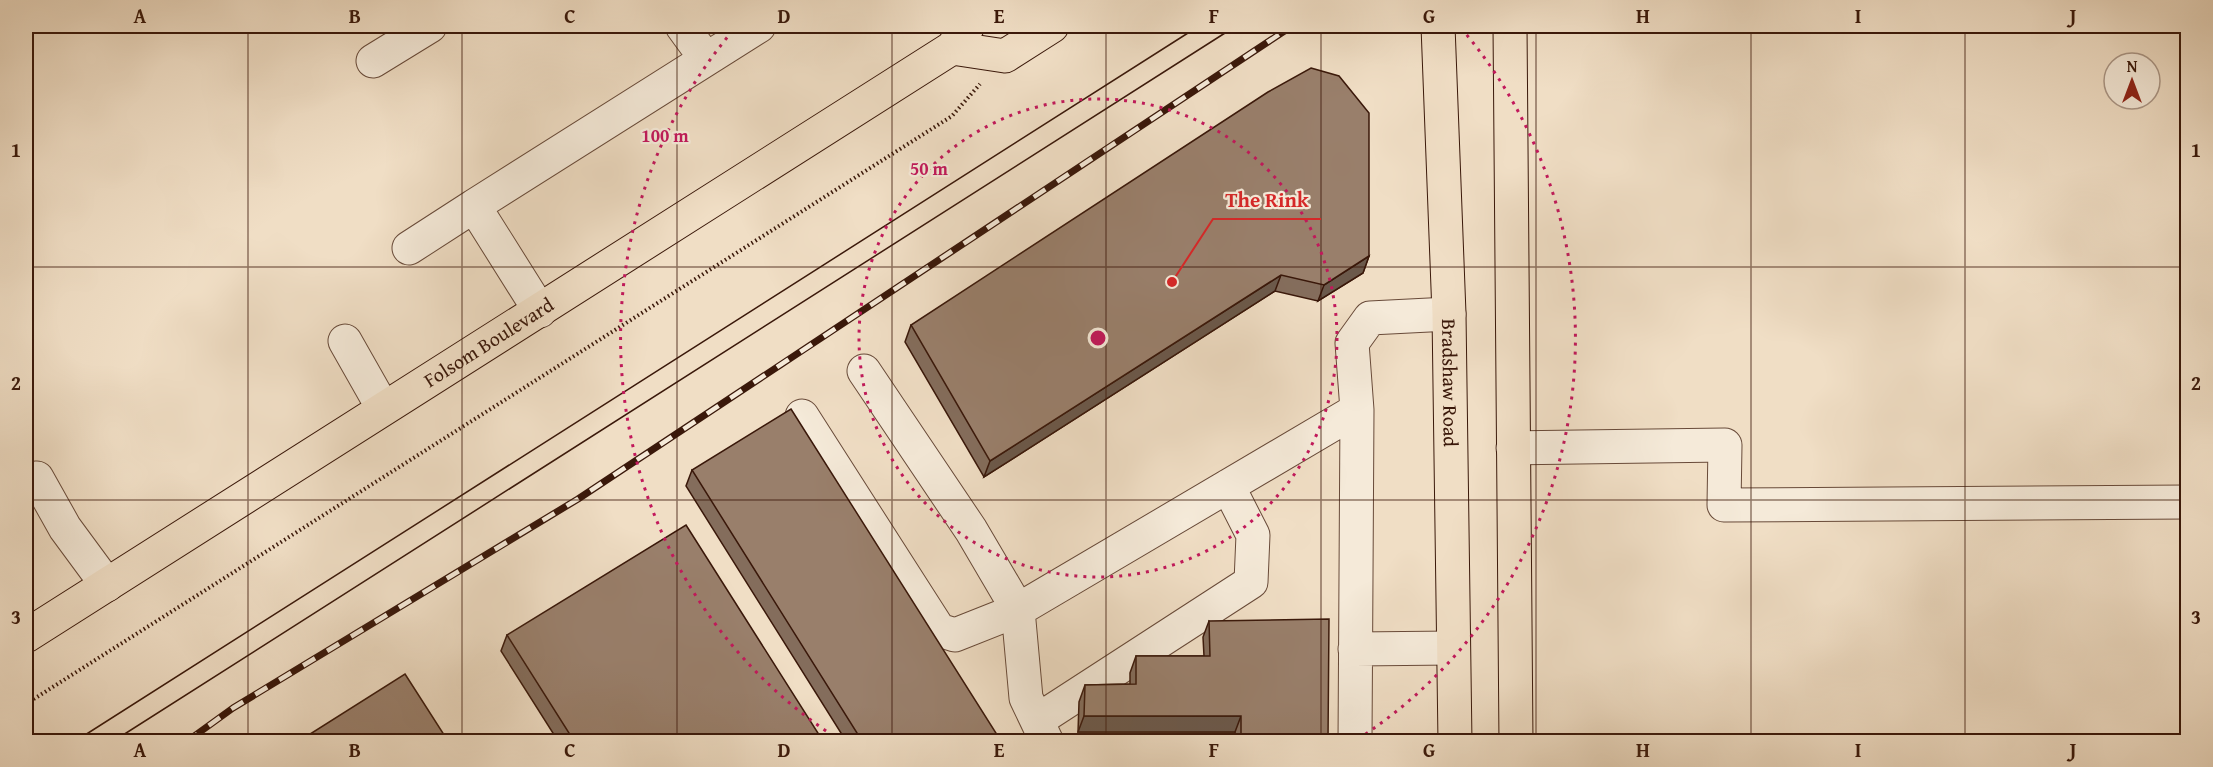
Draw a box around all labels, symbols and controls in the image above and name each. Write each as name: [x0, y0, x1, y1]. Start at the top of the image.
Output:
text: A: [134, 1, 147, 30]
text: B: [349, 1, 361, 30]
text: C: [564, 1, 576, 30]
text: D: [777, 1, 791, 30]
text: E: [994, 1, 1005, 30]
text: F: [1209, 1, 1219, 30]
text: G: [1423, 1, 1435, 30]
text: H: [1636, 1, 1650, 30]
text: I: [1855, 1, 1861, 30]
text: J: [2067, 1, 2077, 30]
north arrow: [2102, 51, 2162, 111]
text: N: [2127, 54, 2138, 78]
text: 100 m: [641, 122, 689, 149]
text: 1: [11, 135, 21, 164]
text: 1: [2191, 135, 2201, 164]
text: 50 m: [910, 155, 949, 182]
callout: The Rink: [1213, 180, 1321, 219]
text: The Rink: [1225, 184, 1310, 215]
street label: Folsom Boulevard: [418, 290, 559, 394]
street label: Bradshaw Road: [1435, 318, 1466, 447]
centre of rings: [1088, 328, 1108, 348]
text: 2: [11, 368, 21, 397]
text: 2: [2191, 368, 2201, 397]
text: 3: [11, 602, 21, 631]
text: 3: [2191, 602, 2201, 631]
text: A: [134, 735, 147, 764]
text: B: [349, 735, 361, 764]
text: C: [564, 735, 576, 764]
text: D: [777, 735, 791, 764]
text: E: [994, 735, 1005, 764]
text: F: [1209, 735, 1219, 764]
text: G: [1423, 735, 1435, 764]
text: H: [1636, 735, 1650, 764]
text: I: [1855, 735, 1861, 764]
text: J: [2067, 735, 2077, 764]

